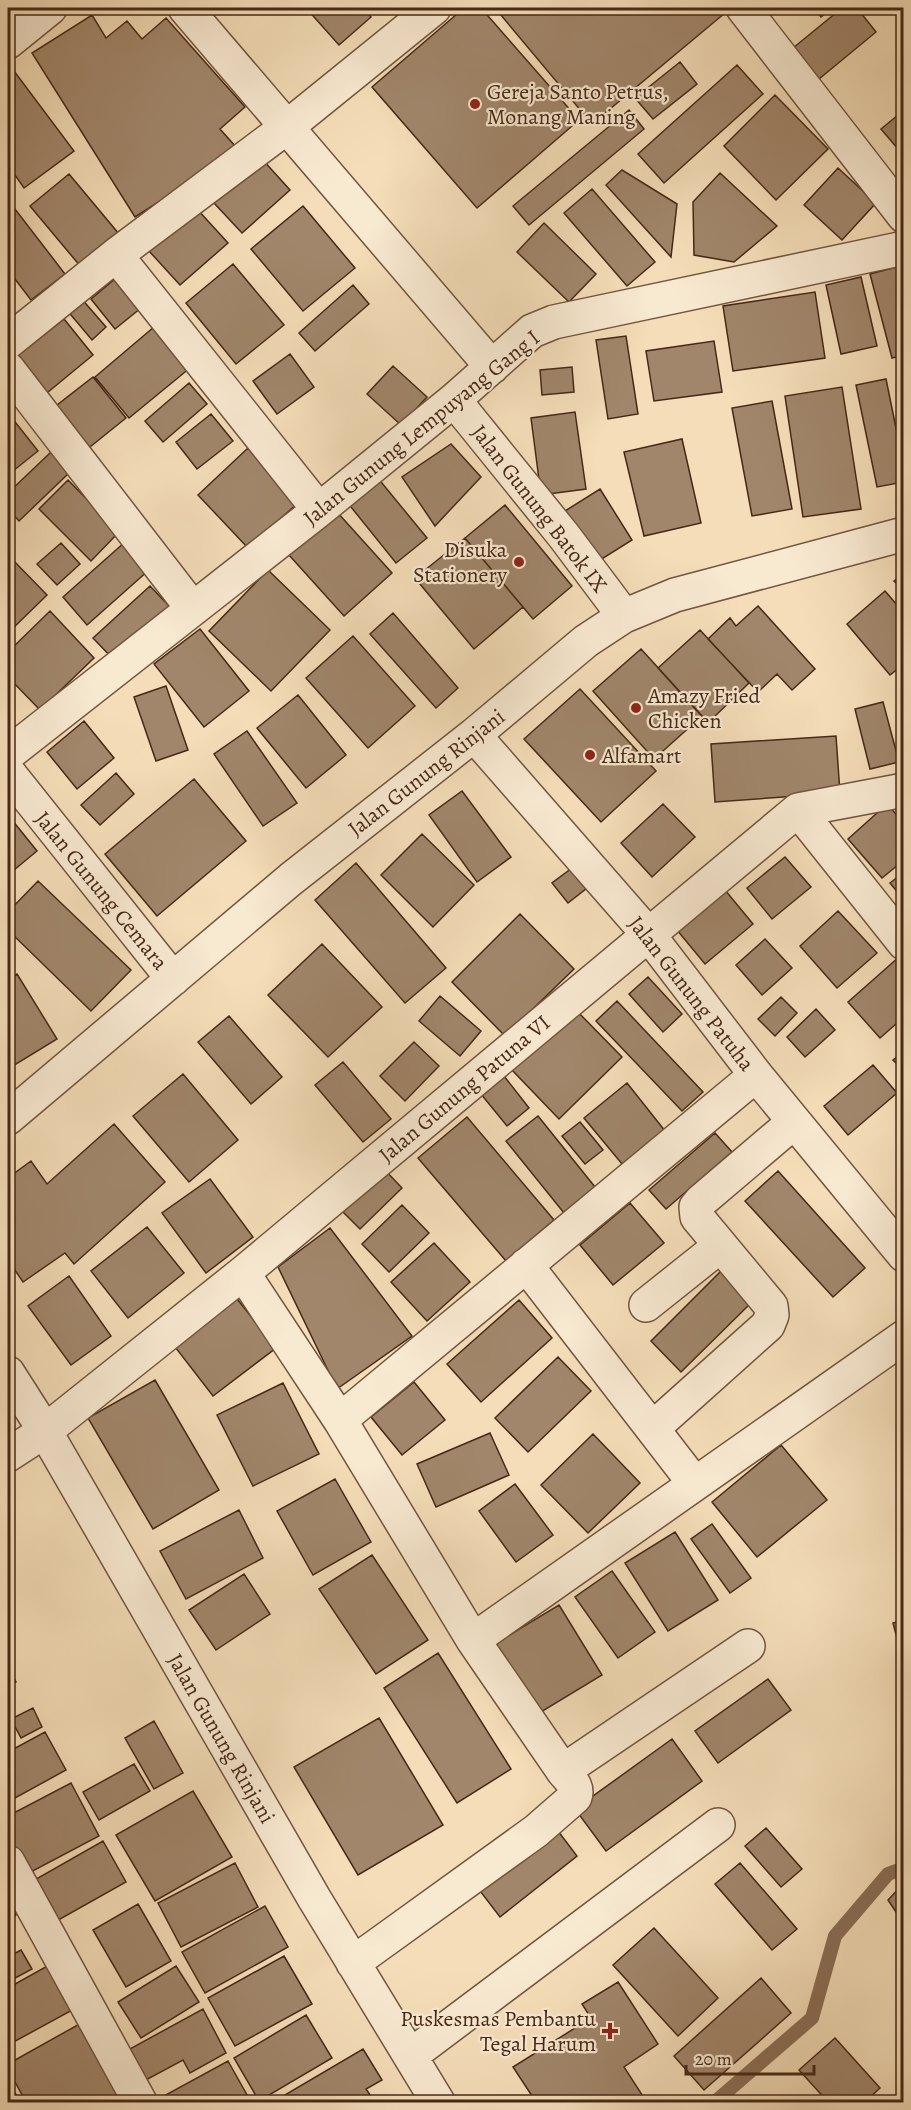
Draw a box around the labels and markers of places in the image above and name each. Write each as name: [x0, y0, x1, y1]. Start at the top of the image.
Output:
place label: Gereja Santo Petrus, Monang Maning: [487, 77, 669, 132]
marker: Gereja Santo Petrus, Monang Maning: [468, 97, 482, 111]
place label: Disuka Stationery: [413, 535, 508, 590]
marker: Disuka Stationery: [512, 555, 526, 569]
place label: Amazy Fried Chicken: [647, 681, 761, 736]
marker: Amazy Fried Chicken: [629, 701, 643, 715]
place label: Alfamart: [601, 741, 681, 771]
marker: Alfamart: [583, 748, 597, 762]
place label: Puskesmas Pembantu Tegal Harum: [400, 2004, 596, 2059]
marker: Puskesmas Pembantu Tegal Harum: [601, 2022, 619, 2040]

